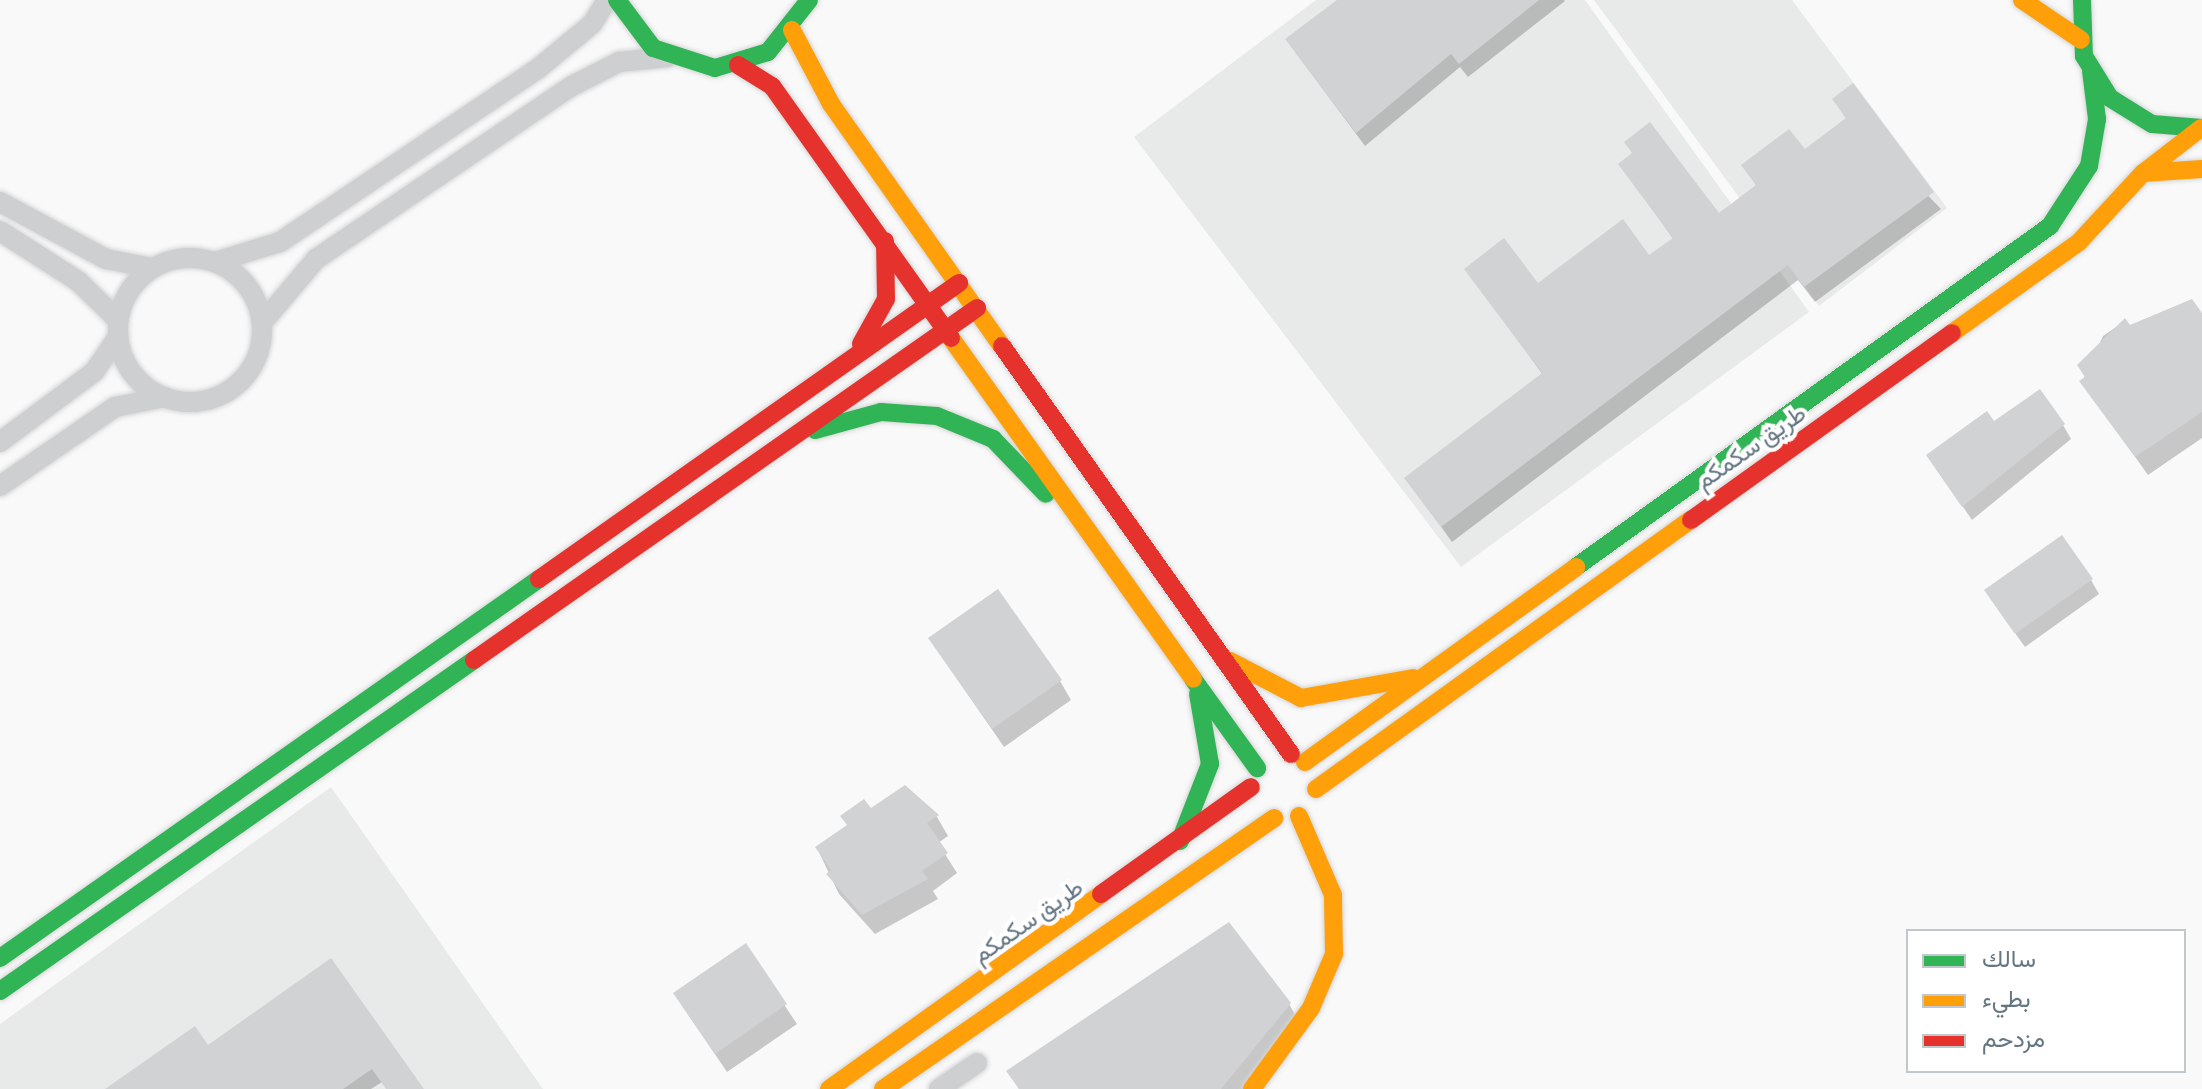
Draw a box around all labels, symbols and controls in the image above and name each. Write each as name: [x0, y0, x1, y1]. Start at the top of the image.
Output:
street label: طريق سكمكم: [1689, 398, 1811, 494]
street label: طريق سكمكم: [966, 872, 1088, 968]
legend: [1906, 929, 2186, 1073]
text: سالك: [1982, 943, 2036, 972]
text: بطيء: [1982, 983, 2031, 1012]
text: مزدحم: [1982, 1023, 2045, 1052]

